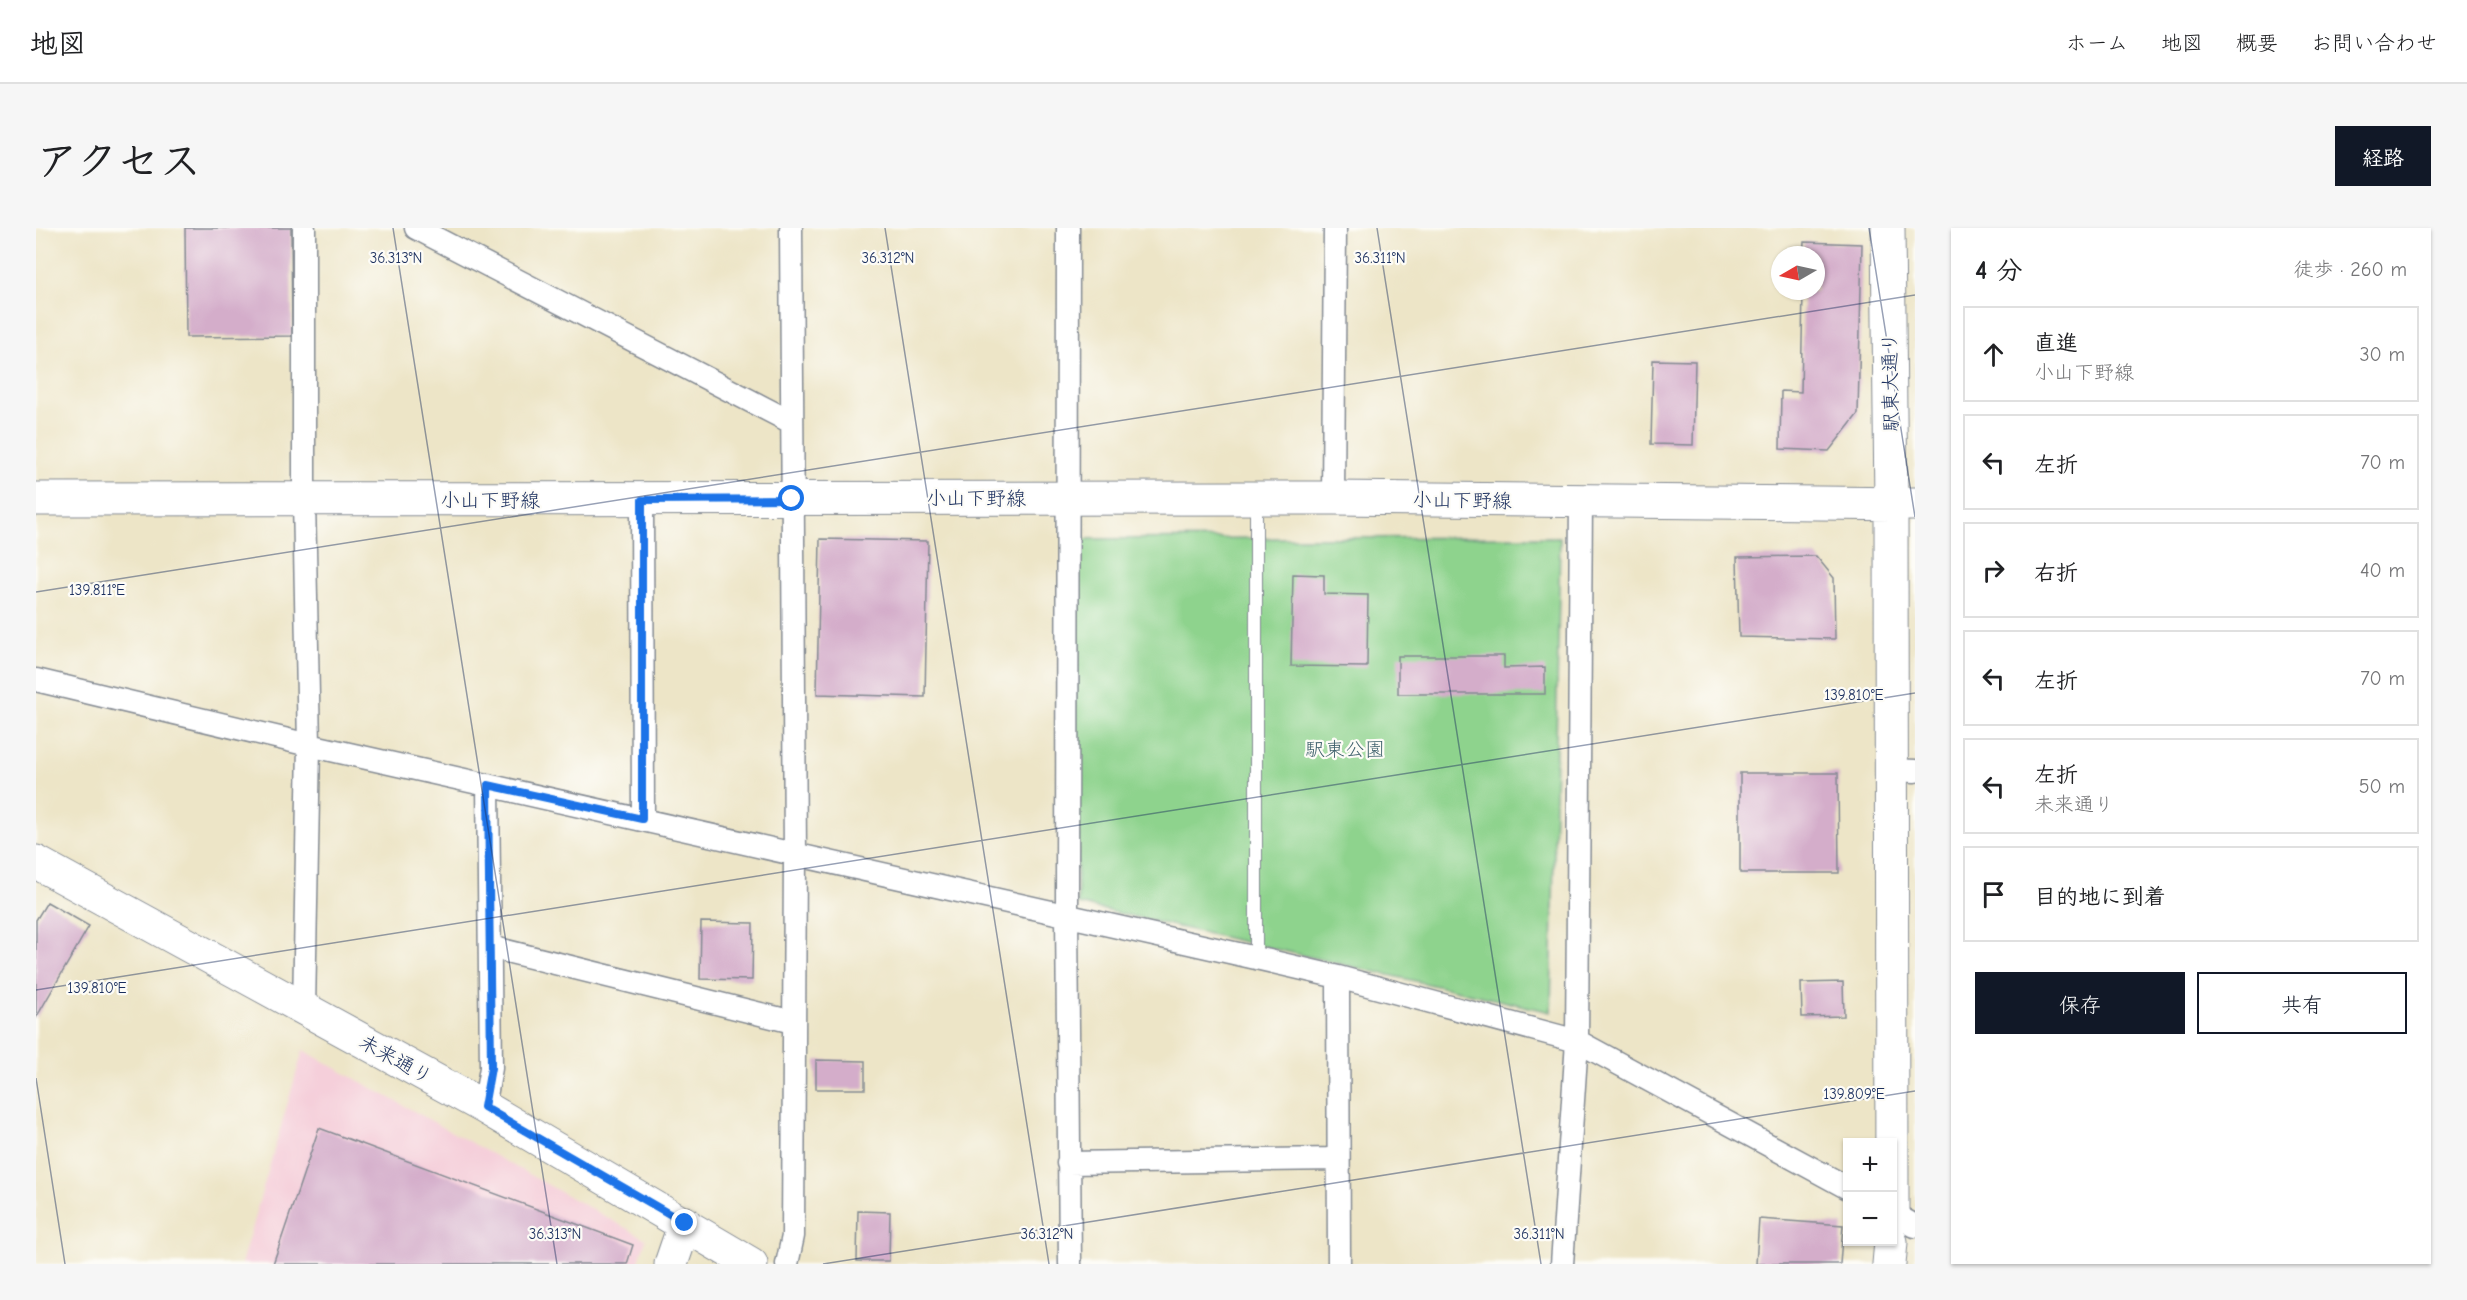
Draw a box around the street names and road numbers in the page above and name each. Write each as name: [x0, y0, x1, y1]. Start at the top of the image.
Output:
street label: 駅東大通り: [1878, 332, 1903, 432]
street label: 小山下野線: [926, 487, 1026, 510]
street label: 小山下野線: [1412, 488, 1512, 513]
street label: 小山下野線: [440, 489, 540, 512]
street label: 未来通り: [355, 1030, 436, 1089]

